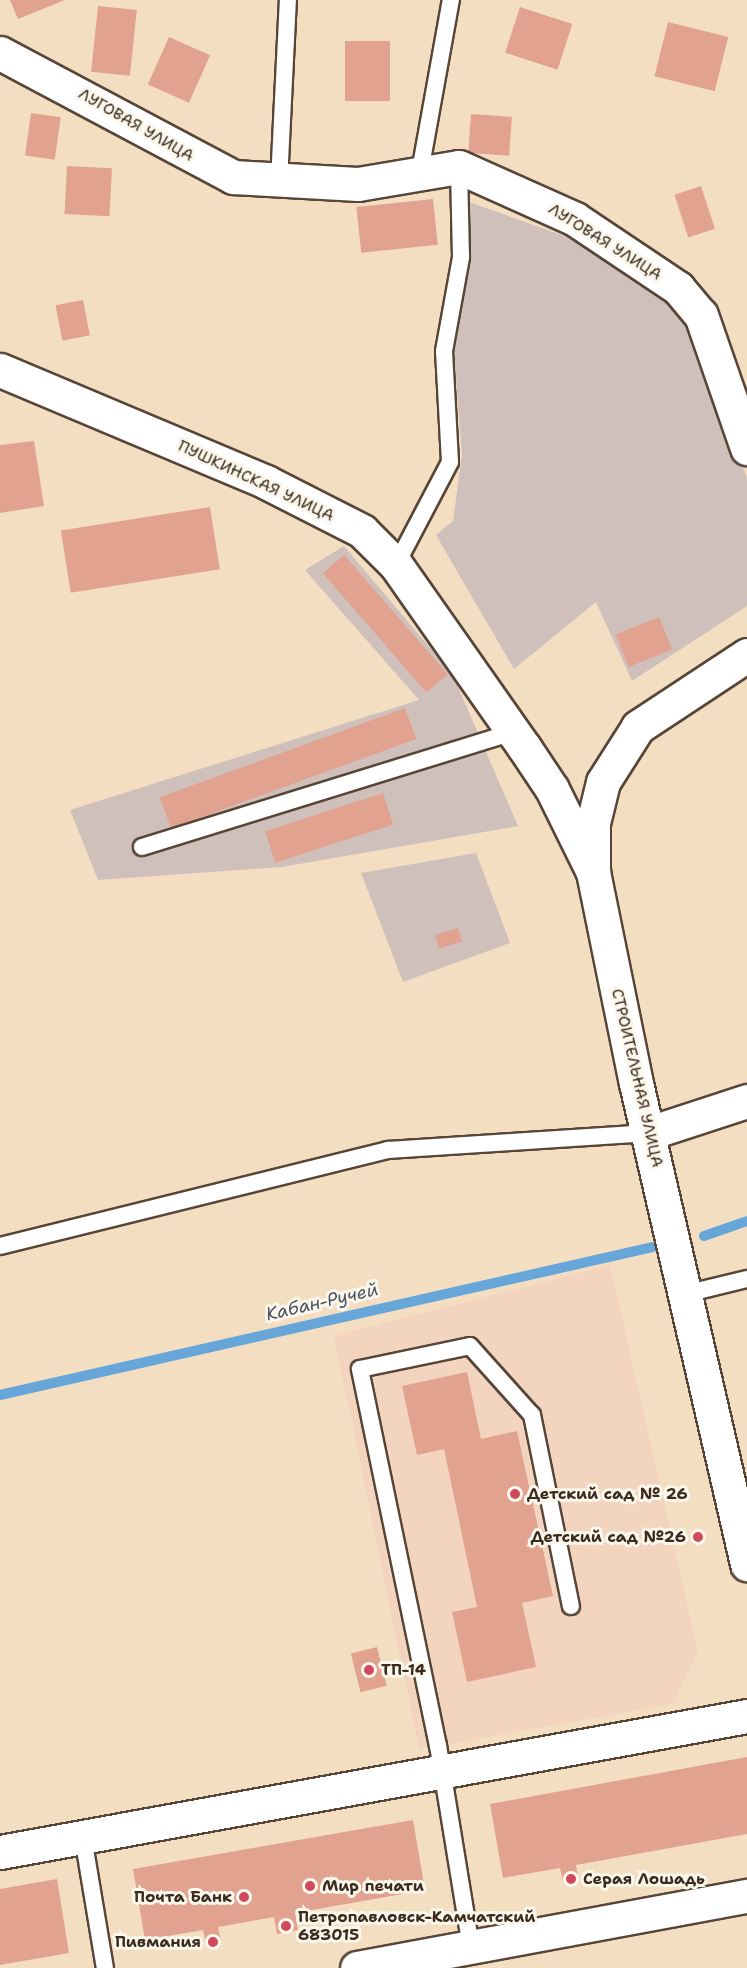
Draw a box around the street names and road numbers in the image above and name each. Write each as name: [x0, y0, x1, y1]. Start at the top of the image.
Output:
street label: ЛУГОВАЯ УЛИЦА: [75, 84, 197, 166]
street label: ЛУГОВАЯ УЛИЦА: [545, 199, 665, 285]
street label: ПУШКИНСКАЯ УЛИЦА: [175, 436, 337, 526]
street label: СТРОИТЕЛЬНАЯ УЛИЦА: [607, 987, 667, 1169]

